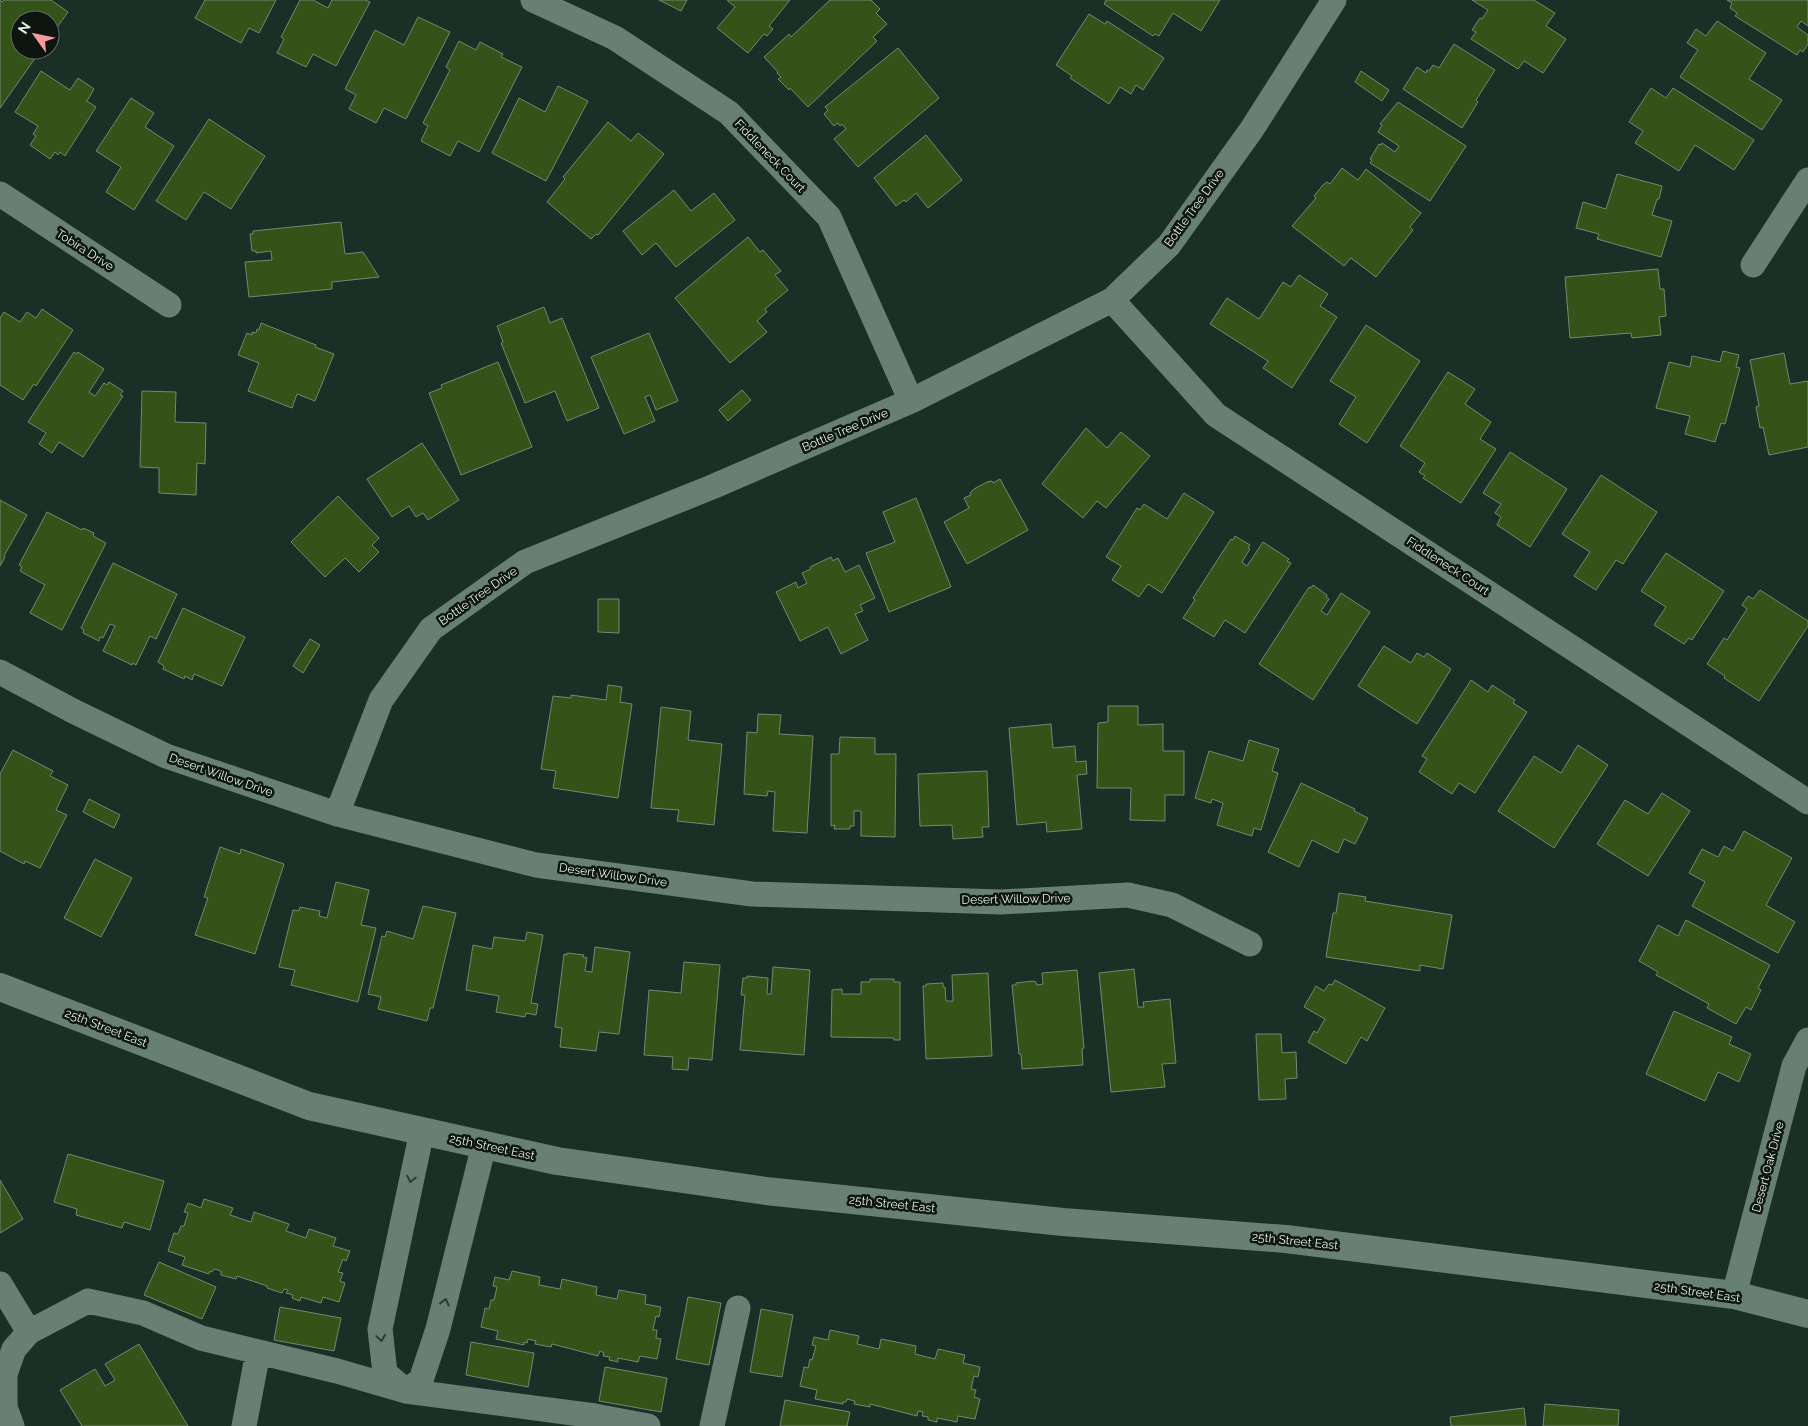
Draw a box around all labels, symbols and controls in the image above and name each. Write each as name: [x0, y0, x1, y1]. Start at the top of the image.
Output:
north arrow: [10, 10, 60, 60]
text: N: [14, 19, 34, 37]
street label: Fiddleneck Court: [732, 117, 808, 195]
street label: Bottle Tree Drive: [1161, 167, 1227, 249]
street label: Tobira Drive: [54, 226, 116, 274]
street label: Bottle Tree Drive: [800, 406, 890, 454]
street label: Fiddleneck Court: [1404, 534, 1492, 598]
street label: Bottle Tree Drive: [436, 564, 520, 628]
street label: Desert Willow Drive: [167, 751, 275, 799]
street label: Desert Willow Drive: [558, 860, 668, 890]
street label: Desert Willow Drive: [961, 891, 1071, 907]
street label: 25th Street East: [63, 1006, 149, 1050]
street label: Desert Oak Drive: [1749, 1120, 1787, 1214]
street label: 25th Street East: [448, 1131, 536, 1163]
one-way arrow: [407, 1174, 417, 1183]
street label: 25th Street East: [848, 1193, 936, 1215]
street label: 25th Street East: [1251, 1230, 1339, 1252]
street label: 25th Street East: [1653, 1279, 1741, 1305]
one-way arrow: [439, 1299, 449, 1307]
one-way arrow: [375, 1334, 386, 1342]

